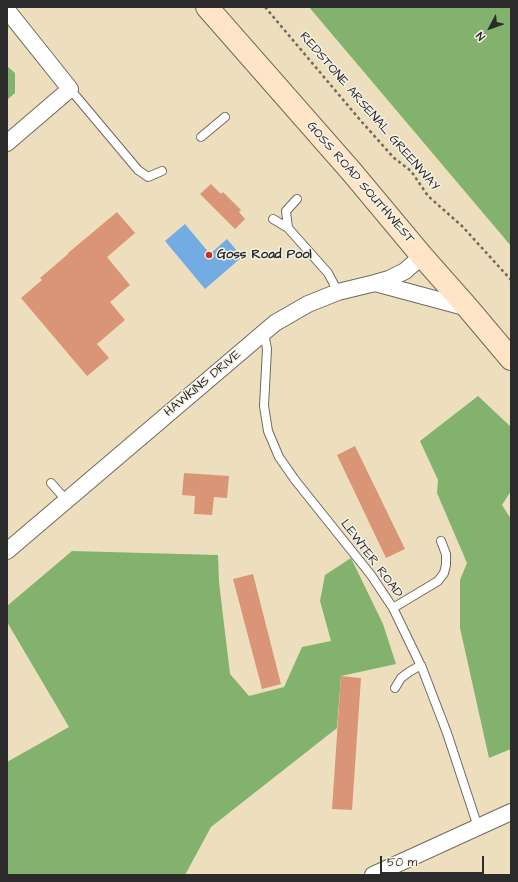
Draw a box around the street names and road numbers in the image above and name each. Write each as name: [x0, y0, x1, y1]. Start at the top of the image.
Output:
street label: REDSTONE ARSENAL GREENWAY: [296, 29, 442, 195]
street label: GOSS ROAD SOUTHWEST: [303, 119, 417, 247]
street label: HAWKINS DRIVE: [161, 347, 245, 421]
street label: LEWTER ROAD: [337, 517, 405, 601]

